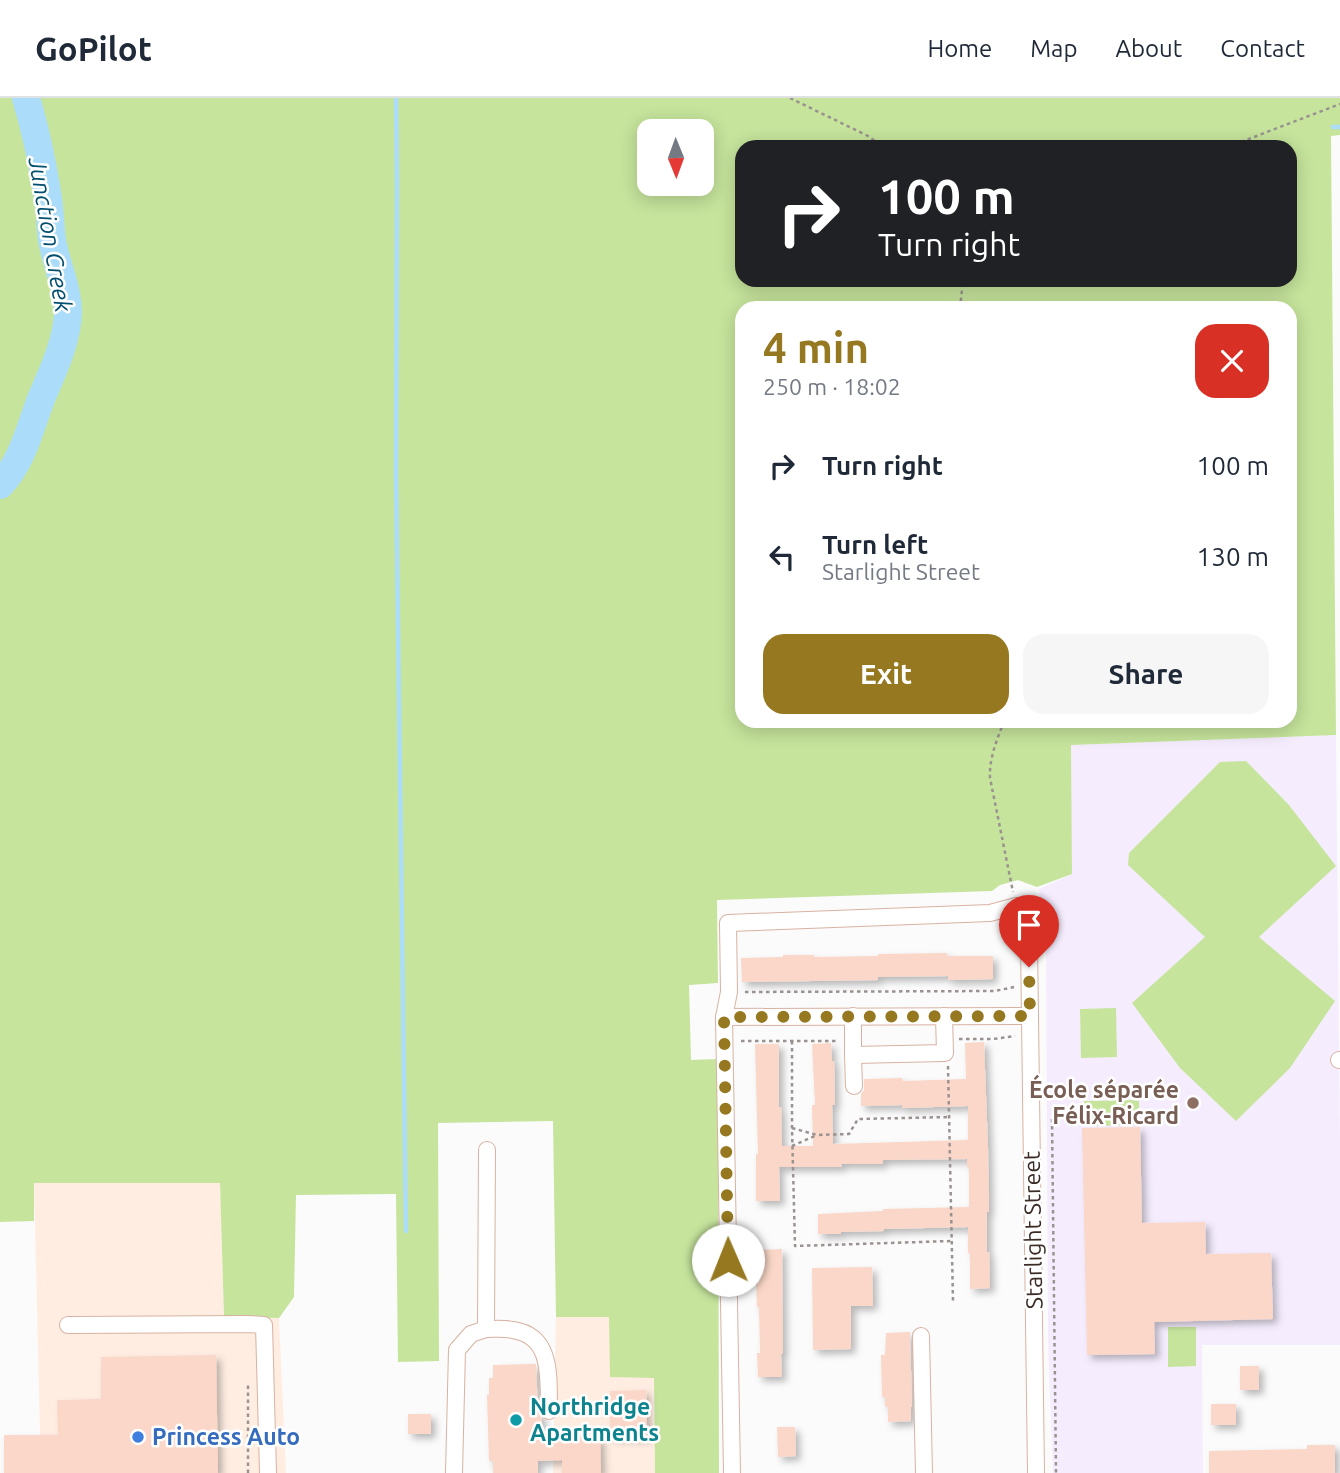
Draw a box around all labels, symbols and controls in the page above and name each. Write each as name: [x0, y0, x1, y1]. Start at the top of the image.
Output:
text: GoPilot: [35, 30, 152, 67]
text: Home: [927, 35, 992, 62]
text: Map: [1030, 35, 1077, 62]
text: About: [1115, 35, 1182, 62]
text: Contact: [1220, 35, 1305, 62]
north arrow: [637, 119, 714, 196]
map controls: [637, 119, 714, 196]
water label: Junction Creek: [23, 154, 77, 315]
icon: right: [763, 168, 854, 259]
text: 100 m: [878, 168, 1015, 223]
text: Turn right: [878, 226, 1020, 262]
text: 4 min: [763, 324, 869, 371]
button: close: [1195, 324, 1269, 398]
text: 250 m · 18:02: [763, 374, 901, 399]
icon: right: [763, 447, 801, 485]
text: Turn right: [822, 451, 943, 480]
text: 100 m: [1197, 451, 1269, 480]
text: Turn left: [822, 530, 928, 559]
icon: left: [763, 538, 801, 576]
text: 130 m: [1197, 542, 1269, 571]
text: Starlight Street: [822, 559, 980, 584]
button: Exit: [763, 634, 1009, 714]
button: Share: [1023, 634, 1269, 714]
pin: [999, 895, 1059, 967]
icon: arrive: [1010, 906, 1048, 944]
place label: École séparée Félix-Ricard: [1029, 1074, 1179, 1128]
marker: École séparée Félix-Ricard: [1185, 1095, 1201, 1111]
street label: Starlight Street: [1019, 1151, 1046, 1309]
position arrow: [691, 1223, 765, 1297]
place label: Northridge Apartments: [530, 1394, 659, 1445]
marker: Northridge Apartments: [508, 1412, 524, 1428]
place label: Princess Auto: [152, 1424, 300, 1449]
marker: Princess Auto: [130, 1429, 146, 1445]

